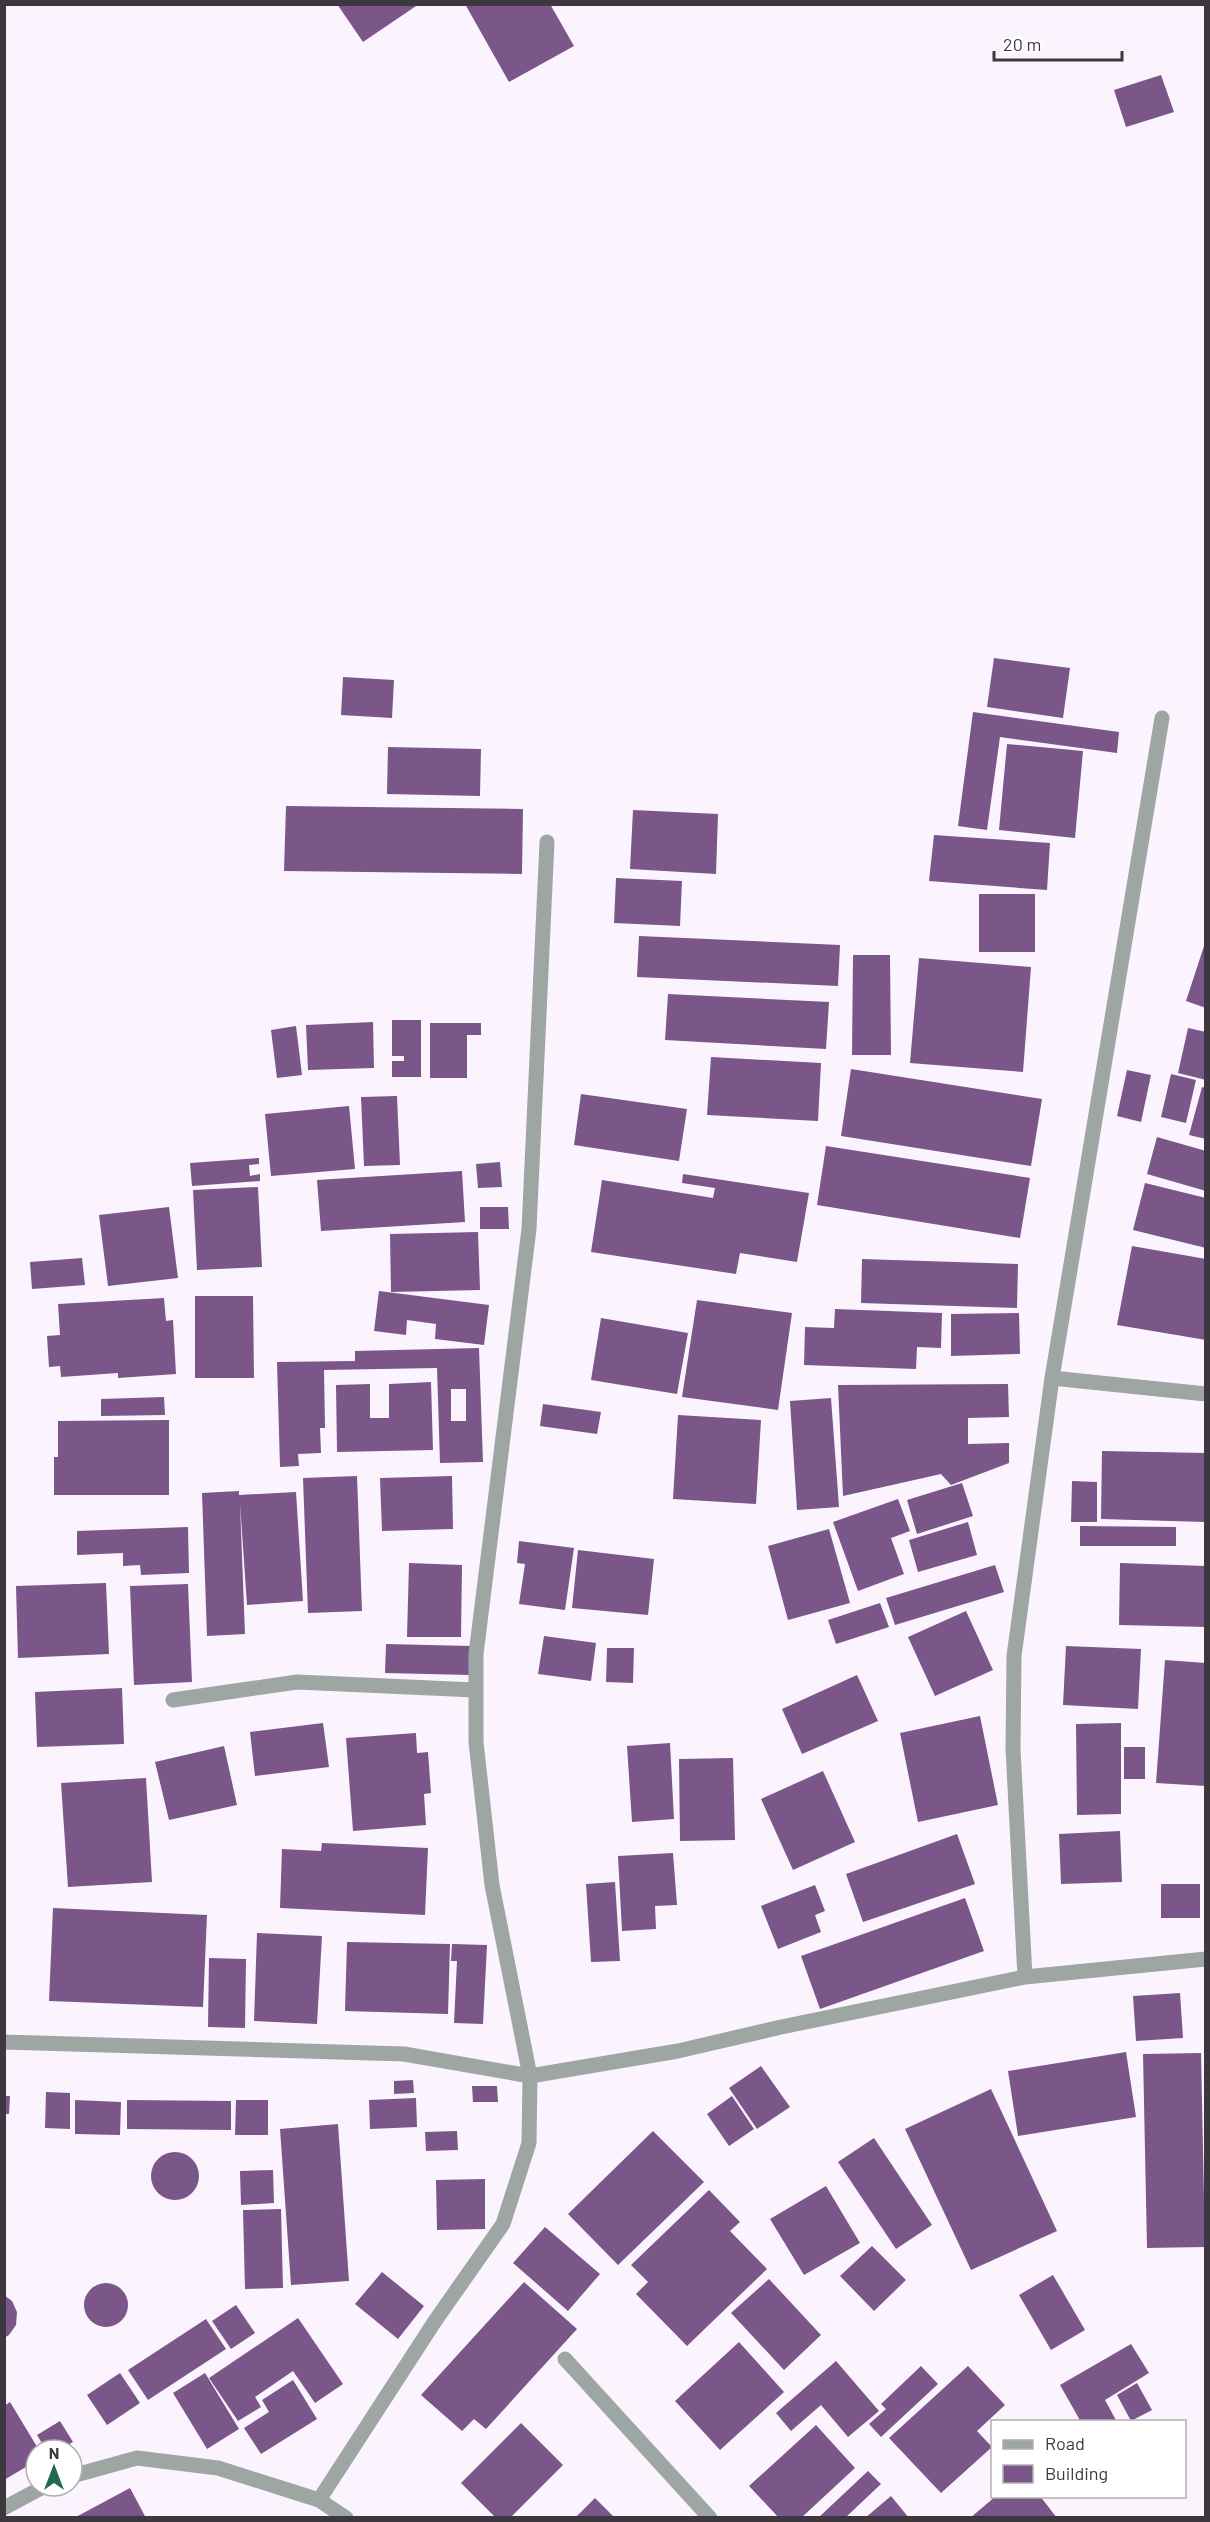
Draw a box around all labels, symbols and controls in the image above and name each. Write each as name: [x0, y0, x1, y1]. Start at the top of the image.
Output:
scale bar: [994, 24, 1122, 62]
text: 20 m: [1003, 33, 1041, 55]
legend: [991, 2420, 1186, 2498]
text: Road: [1045, 2432, 1085, 2454]
north arrow: [24, 2438, 84, 2498]
text: N: [49, 2443, 59, 2462]
text: Building: [1045, 2462, 1108, 2484]

